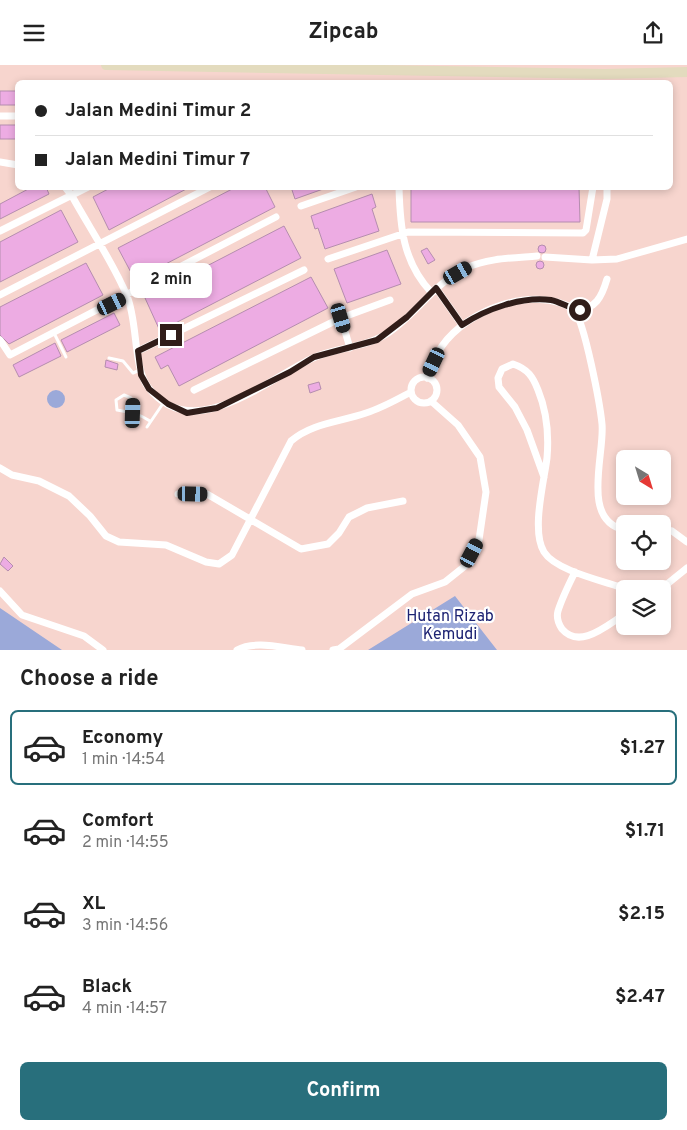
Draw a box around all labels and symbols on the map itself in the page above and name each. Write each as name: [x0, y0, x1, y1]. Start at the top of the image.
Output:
car: [441, 259, 474, 287]
callout: 2 min: [130, 263, 212, 297]
car: [95, 291, 128, 317]
route start: [569, 299, 591, 321]
car: [329, 301, 352, 335]
route end: [160, 324, 182, 346]
car: [420, 345, 447, 379]
car: [124, 398, 141, 428]
north arrow: [616, 450, 671, 505]
car: [177, 486, 208, 502]
car: [458, 536, 485, 570]
park label: Hutan Rizab Kemudi: [406, 607, 494, 645]

